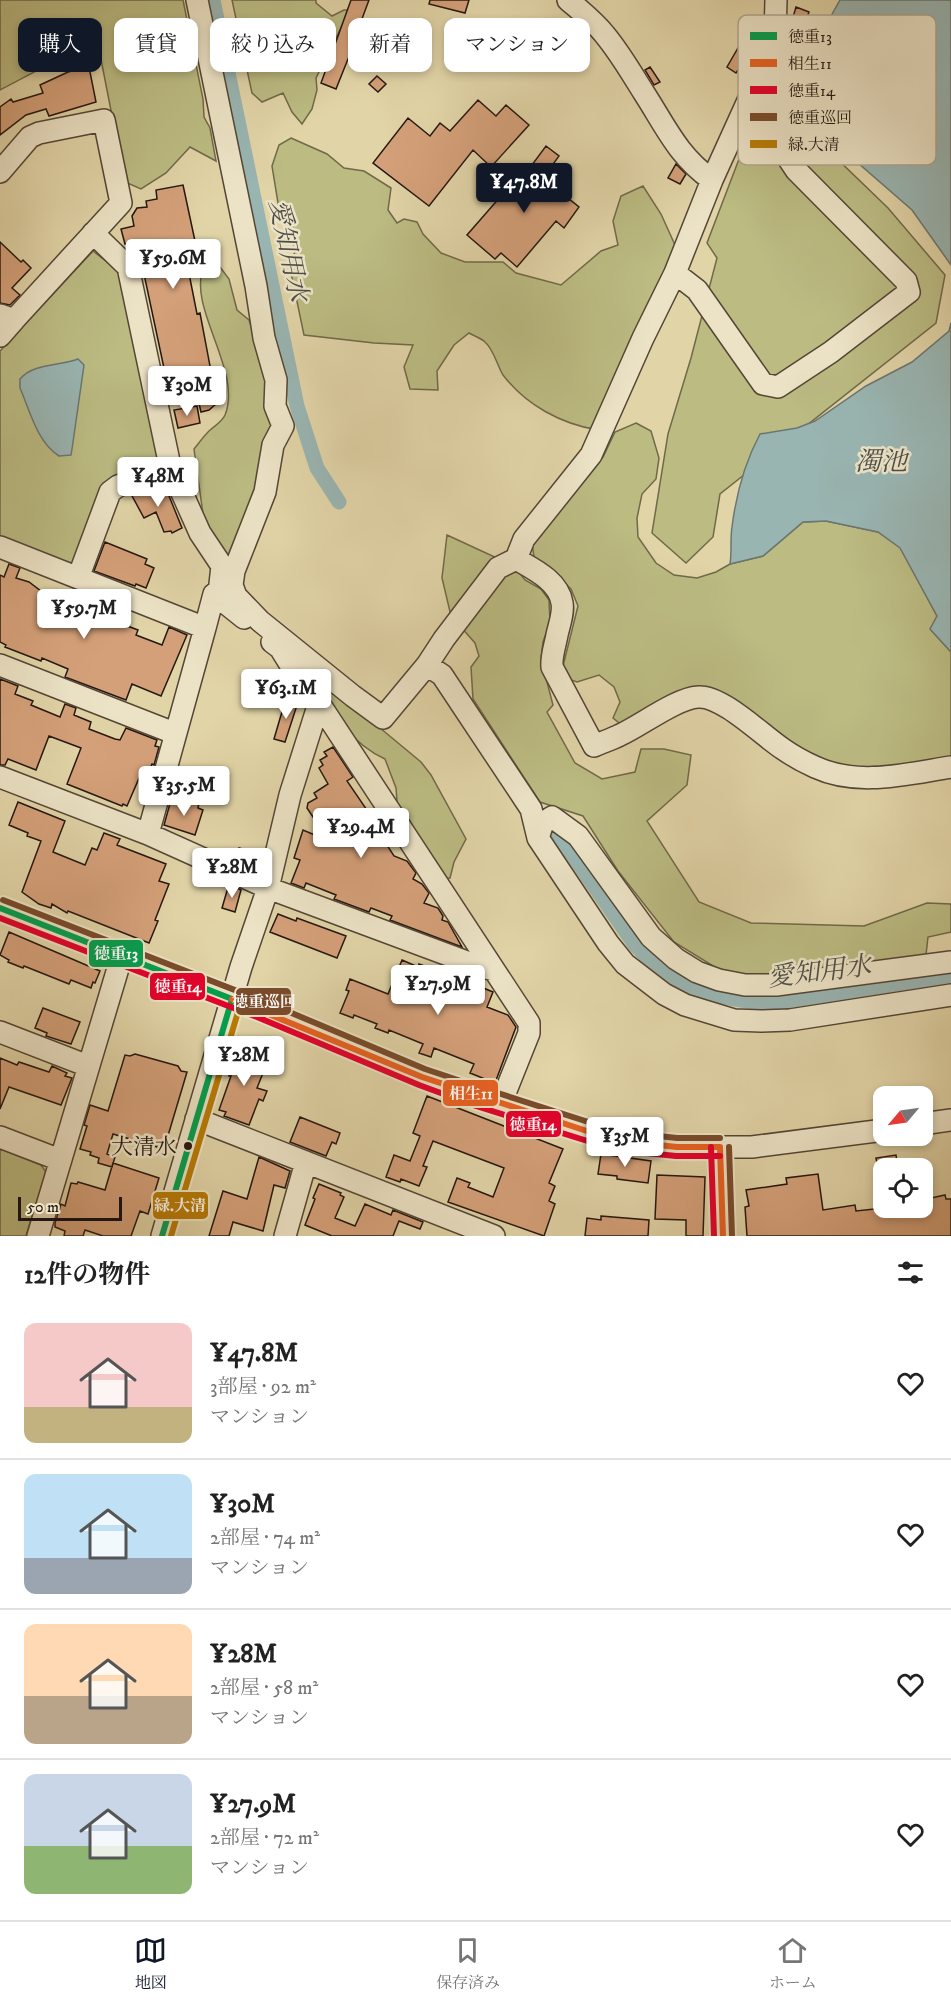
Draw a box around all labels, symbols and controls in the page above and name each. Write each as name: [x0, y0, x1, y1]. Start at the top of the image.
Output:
legend: [738, 15, 936, 165]
chip: 購入: [18, 18, 102, 72]
chip: 賃貸: [114, 18, 198, 72]
chip: 絞り込み: [210, 18, 336, 72]
chip: 新着: [348, 18, 432, 72]
chip: マンション: [444, 18, 590, 72]
text: 徳重13: [788, 27, 832, 47]
text: 相生11: [788, 54, 832, 74]
text: 徳重14: [788, 81, 836, 101]
text: 徳重巡回: [788, 108, 852, 128]
text: 緑.大清: [788, 135, 840, 155]
pin: ¥47.8M: [475, 163, 573, 214]
text: ¥47.8M: [490, 170, 558, 195]
water label: 愛知用水: [261, 196, 315, 308]
pin: ¥59.6M: [124, 239, 222, 290]
text: ¥59.6M: [140, 246, 206, 271]
pin: ¥30M: [151, 366, 223, 417]
text: ¥30M: [162, 373, 212, 398]
water label: 濁池: [855, 446, 910, 479]
pin: ¥48M: [122, 457, 194, 508]
text: ¥48M: [131, 464, 185, 489]
pin: ¥59.7M: [35, 589, 133, 640]
text: ¥59.7M: [51, 596, 117, 621]
pin: ¥63.1M: [237, 669, 335, 720]
text: ¥63.1M: [255, 676, 317, 701]
pin: ¥35.5M: [135, 766, 233, 817]
text: ¥35.5M: [153, 773, 215, 798]
pin: ¥29.4M: [312, 808, 410, 859]
text: ¥29.4M: [327, 815, 395, 840]
pin: ¥28M: [196, 848, 268, 899]
text: ¥28M: [206, 855, 258, 880]
line badge: 徳重13: [88, 939, 144, 968]
text: 徳重13: [94, 944, 138, 964]
water label: 愛知用水: [766, 949, 876, 995]
pin: ¥27.9M: [389, 965, 487, 1016]
line badge: 徳重14: [149, 972, 206, 1001]
text: ¥27.9M: [405, 972, 471, 997]
text: 徳重14: [154, 977, 202, 997]
line badge: 徳重巡回: [235, 987, 292, 1016]
text: 徳重巡回: [232, 992, 296, 1012]
pin: ¥28M: [208, 1036, 280, 1087]
text: ¥28M: [218, 1043, 270, 1068]
line badge: 相生11: [442, 1079, 499, 1107]
text: 相生11: [449, 1084, 493, 1104]
north arrow: [873, 1086, 933, 1146]
map controls: [873, 1086, 933, 1218]
line badge: 徳重14: [505, 1110, 562, 1138]
text: 徳重14: [509, 1115, 557, 1135]
pin: ¥35M: [589, 1117, 661, 1168]
text: ¥35M: [600, 1124, 650, 1149]
place label: 大清水: [111, 1134, 177, 1161]
marker: 大清水: [182, 1140, 194, 1152]
button: locate: [873, 1158, 933, 1218]
line badge: 緑.大清: [152, 1191, 209, 1220]
scale bar: [18, 1194, 122, 1222]
text: 緑.大清: [154, 1196, 206, 1216]
text: 50 m: [27, 1197, 59, 1217]
icon: filters: [894, 1256, 927, 1289]
text: 12件の物件: [24, 1259, 150, 1292]
text: ¥47.8M: [210, 1337, 298, 1370]
icon: home: [72, 1347, 144, 1419]
icon: heart: [894, 1367, 927, 1400]
text: 3部屋 · 92 m²: [210, 1375, 316, 1400]
text: マンション: [210, 1405, 309, 1430]
text: ¥30M: [210, 1488, 275, 1521]
icon: home: [72, 1498, 144, 1570]
icon: heart: [894, 1518, 927, 1551]
text: 2部屋 · 74 m²: [210, 1526, 320, 1551]
text: マンション: [210, 1556, 309, 1581]
text: ¥28M: [210, 1638, 277, 1671]
icon: home: [72, 1648, 144, 1720]
icon: heart: [894, 1668, 927, 1701]
text: 2部屋 · 58 m²: [210, 1676, 318, 1701]
text: マンション: [210, 1706, 309, 1731]
text: ¥27.9M: [210, 1788, 296, 1821]
icon: home: [72, 1798, 144, 1870]
icon: heart: [894, 1818, 927, 1851]
text: 2部屋 · 72 m²: [210, 1826, 319, 1851]
text: マンション: [210, 1856, 309, 1881]
tab: 地図: [134, 1934, 167, 1993]
tab: 保存済み: [436, 1934, 500, 1993]
tab: ホーム: [769, 1934, 817, 1993]

